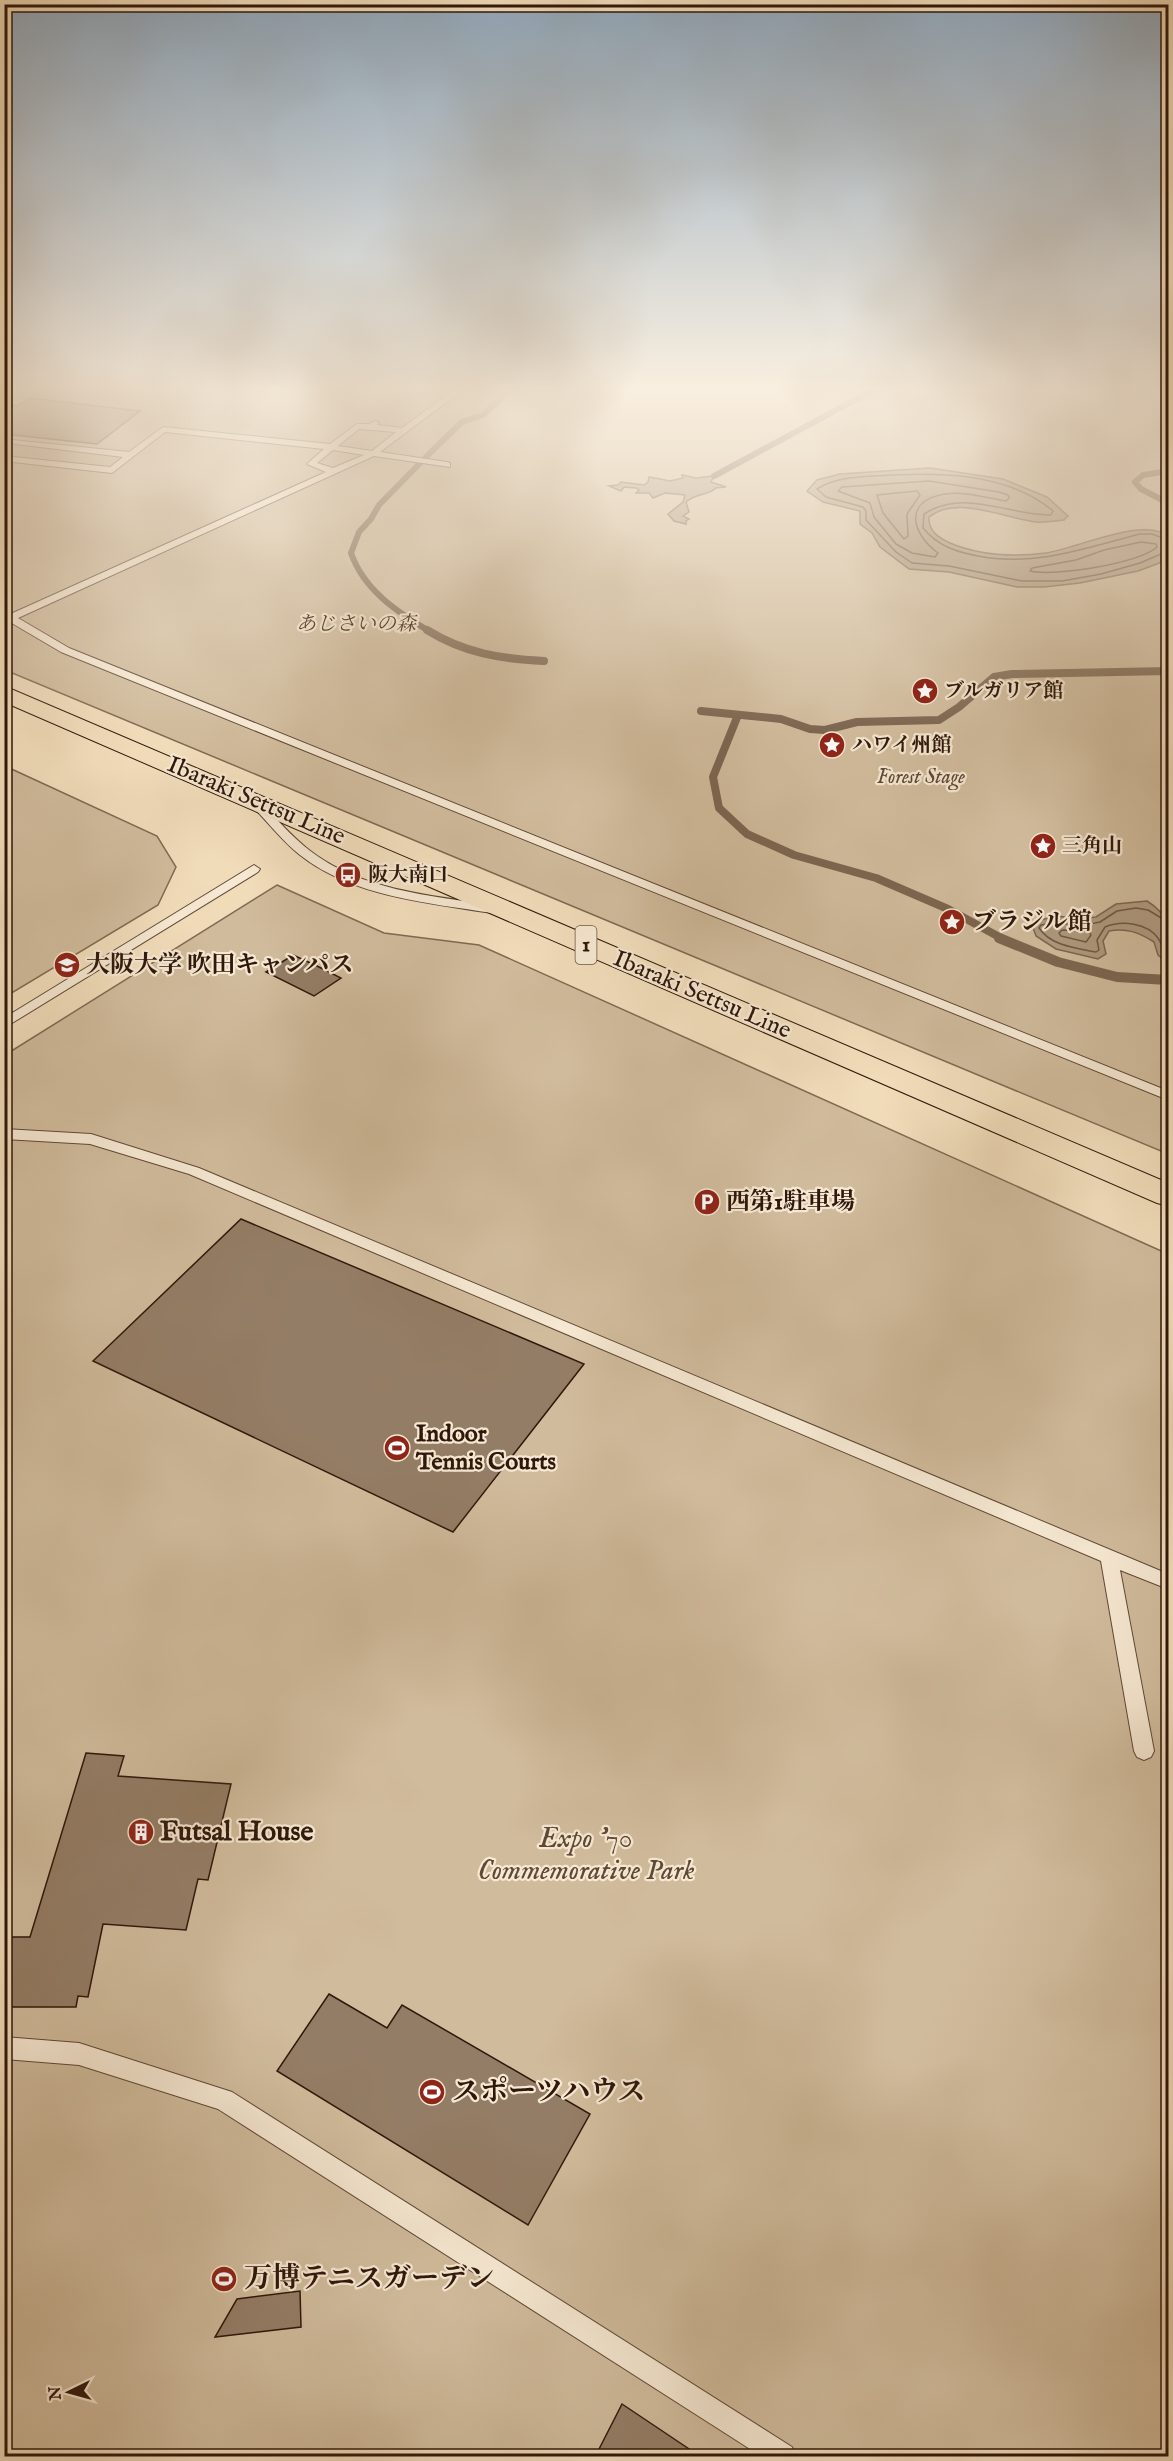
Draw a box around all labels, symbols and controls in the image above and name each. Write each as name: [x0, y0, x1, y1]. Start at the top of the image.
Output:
park label: あじさいの森: [296, 612, 418, 637]
place icon: ブルガリア館: [910, 676, 940, 706]
place label: ブルガリア館: [944, 679, 1063, 704]
place icon: ハワイ州館: [817, 730, 847, 760]
place label: ハワイ州館: [852, 733, 951, 758]
street label: Ibaraki Settsu Line: [162, 750, 350, 852]
park label: Forest Stage: [877, 765, 965, 791]
place icon: 三角山: [1028, 831, 1058, 861]
place label: 三角山: [1062, 834, 1122, 859]
bus stop icon: 阪大南口: [333, 860, 363, 890]
place label: 阪大南口: [368, 863, 448, 888]
place icon: ブラジル館: [937, 907, 967, 937]
place label: ブラジル館: [972, 907, 1091, 938]
road number: 1: [576, 926, 596, 964]
street label: Ibaraki Settsu Line: [608, 944, 796, 1046]
school or university icon: 大阪大学 吹田キャンパス: [52, 950, 82, 980]
place label: 大阪大学 吹田キャンパス: [86, 950, 354, 981]
parking icon: 西第1駐車場: [692, 1187, 722, 1217]
place label: 西第1駐車場: [726, 1187, 855, 1218]
place label: Indoor Tennis Courts: [415, 1419, 557, 1478]
sports icon: Indoor Tennis Courts: [382, 1433, 412, 1463]
place label: Futsal House: [160, 1815, 313, 1850]
building icon: Futsal House: [126, 1817, 156, 1847]
park label: Expo '70 Commemorative Park: [478, 1822, 694, 1889]
place label: スポーツハウス: [452, 2075, 645, 2110]
sports icon: スポーツハウス: [417, 2077, 447, 2107]
place label: 万博テニスガーデン: [244, 2262, 494, 2297]
sports icon: 万博テニスガーデン: [209, 2264, 239, 2294]
north arrow: [39, 2362, 99, 2422]
text: N: [45, 2385, 67, 2402]

